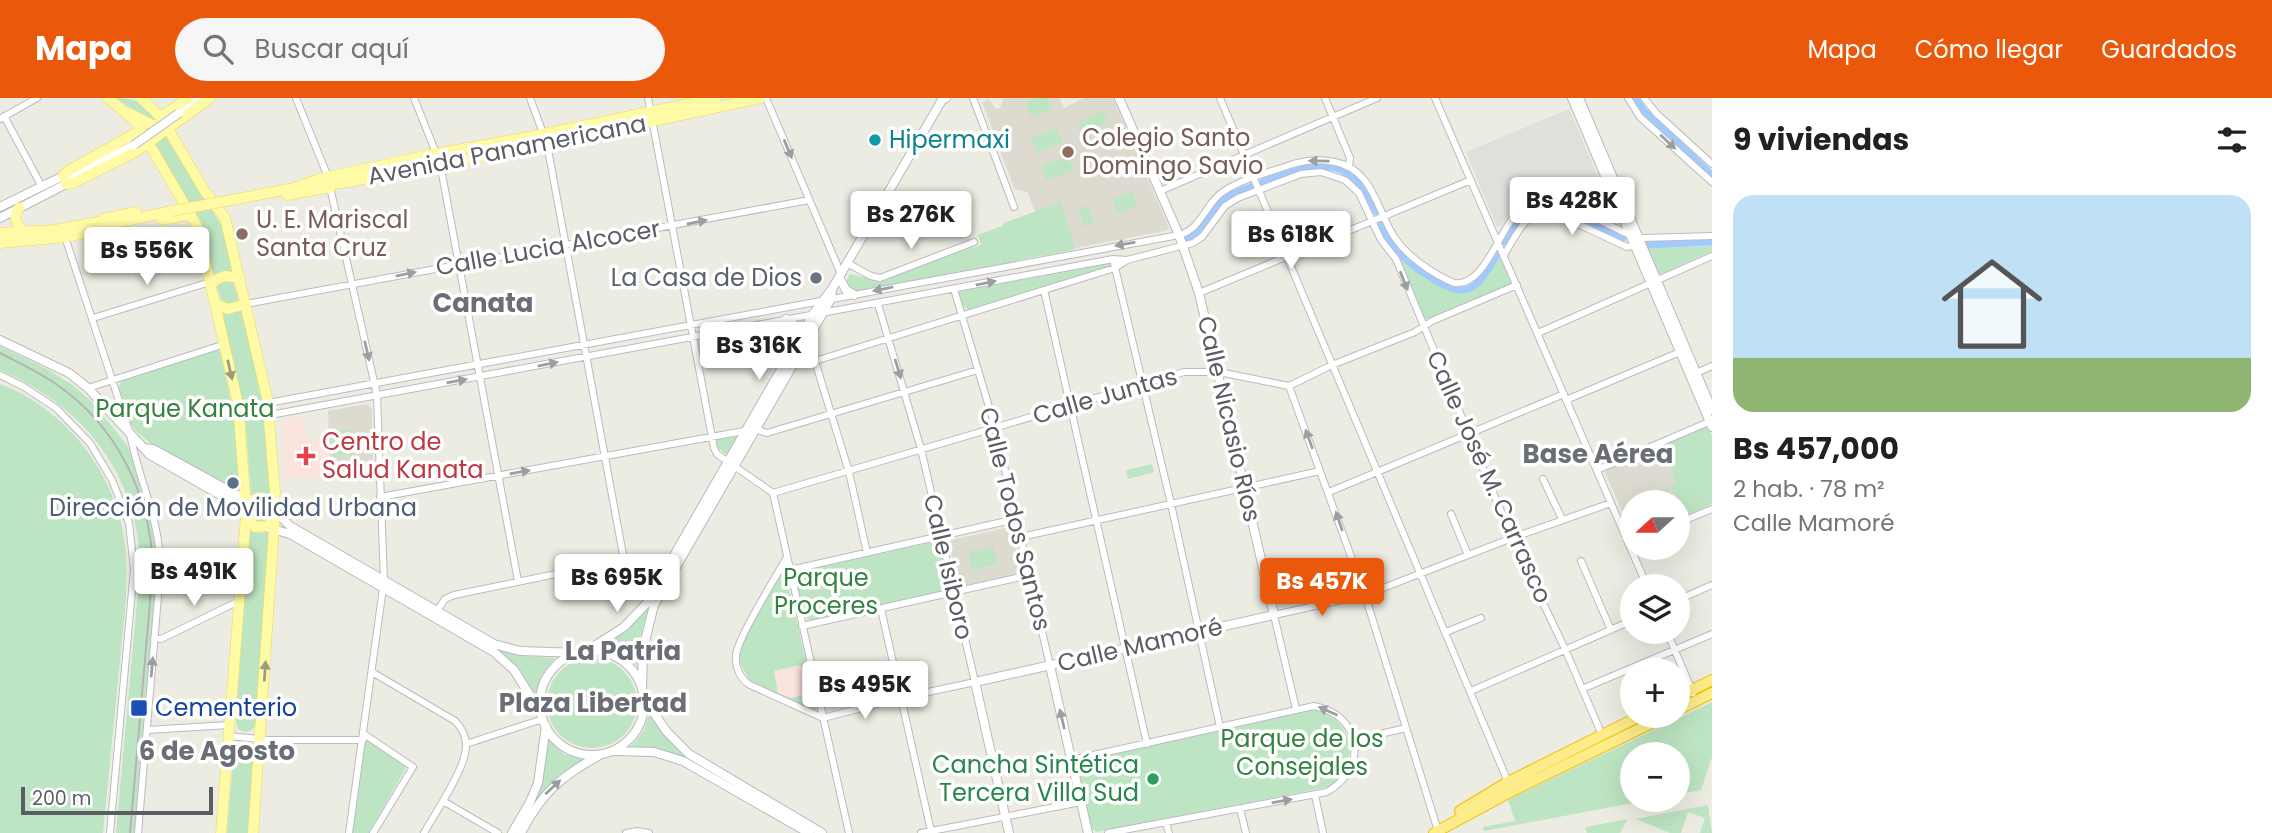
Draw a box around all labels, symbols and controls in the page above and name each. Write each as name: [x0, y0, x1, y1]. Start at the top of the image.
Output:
search box: [175, 18, 665, 81]
text: Mapa: [35, 25, 133, 72]
icon: search: [199, 30, 237, 68]
text: Buscar aquí: [255, 31, 409, 67]
text: Mapa: [1807, 33, 1877, 66]
text: Cómo llegar: [1915, 33, 2063, 66]
text: Guardados: [2101, 33, 2237, 66]
street label: Avenida Panamericana: [365, 106, 649, 193]
text: 9 viviendas: [1733, 118, 1909, 161]
place label: Colegio Santo Domingo Savio: [1082, 121, 1263, 182]
icon: filters: [2213, 121, 2251, 159]
place label: Hipermaxi: [889, 123, 1010, 156]
marker: Hipermaxi: [867, 132, 883, 148]
one-way arrow: [1659, 134, 1677, 150]
one-way arrow: [782, 139, 794, 159]
marker: Colegio Santo Domingo Savio: [1060, 144, 1076, 160]
one-way arrow: [1308, 155, 1330, 167]
pin: Bs 428K: [1507, 178, 1637, 237]
text: Bs 428K: [1526, 184, 1618, 216]
pin: Bs 276K: [846, 192, 976, 251]
text: Bs 276K: [867, 198, 956, 230]
place label: U. E. Mariscal Santa Cruz: [256, 203, 408, 264]
street label: Calle Lucia Alcocer: [433, 212, 663, 283]
pin: Bs 618K: [1226, 212, 1356, 271]
one-way arrow: [686, 216, 708, 227]
text: Bs 618K: [1247, 218, 1335, 250]
marker: U. E. Mariscal Santa Cruz: [234, 226, 250, 242]
pin: Bs 556K: [82, 228, 212, 287]
text: Bs 556K: [100, 234, 194, 266]
one-way arrow: [1114, 239, 1136, 250]
icon: home: [1929, 241, 2055, 367]
place label: La Casa de Dios: [611, 261, 802, 294]
one-way arrow: [395, 268, 417, 279]
marker: La Casa de Dios: [808, 270, 824, 286]
one-way arrow: [1399, 271, 1410, 292]
one-way arrow: [975, 277, 997, 288]
one-way arrow: [872, 284, 894, 295]
district label: Canata: [433, 285, 533, 321]
street label: Calle Nicasio Ríos: [1190, 313, 1269, 525]
pin: Bs 316K: [694, 322, 824, 382]
text: Bs 316K: [716, 329, 802, 361]
one-way arrow: [362, 340, 373, 362]
street label: Calle José M. Carrasco: [1419, 345, 1560, 608]
one-way arrow: [537, 358, 559, 369]
one-way arrow: [225, 359, 236, 381]
one-way arrow: [893, 359, 903, 380]
street label: Calle Juntas: [1029, 359, 1181, 432]
one-way arrow: [446, 375, 468, 386]
park label: Parque Kanata: [95, 392, 275, 425]
street label: Calle Todos Santos: [972, 404, 1059, 634]
place label: Centro de Salud Kanata: [322, 425, 483, 486]
text: Bs 457,000: [1733, 427, 1899, 470]
one-way arrow: [1303, 429, 1314, 450]
district label: Base Aérea: [1523, 436, 1673, 472]
marker: Centro de Salud Kanata: [296, 446, 316, 466]
one-way arrow: [509, 466, 531, 477]
text: 2 hab. · 78 m²: [1733, 473, 1885, 505]
marker: Dirección de Movilidad Urbana: [225, 475, 241, 491]
north arrow: [1620, 490, 1690, 560]
map controls: [1620, 490, 1690, 812]
place label: Dirección de Movilidad Urbana: [49, 491, 417, 524]
street label: Calle Isiboro: [916, 491, 981, 643]
text: Calle Mamoré: [1733, 507, 1895, 539]
one-way arrow: [1333, 510, 1344, 531]
pin: Bs 491K: [129, 548, 259, 608]
pin: Bs 695K: [552, 554, 682, 614]
text: Bs 491K: [150, 555, 238, 587]
pin: Bs 457K: [1257, 559, 1387, 618]
text: Bs 695K: [571, 561, 663, 593]
park label: Parque Proceres: [774, 561, 878, 622]
text: Bs 457K: [1276, 565, 1368, 597]
button: layers: [1620, 574, 1690, 644]
street label: Calle Mamoré: [1054, 609, 1226, 680]
district label: La Patria: [565, 633, 681, 669]
one-way arrow: [147, 656, 158, 678]
button: +: [1620, 658, 1690, 728]
one-way arrow: [260, 660, 271, 682]
pin: Bs 495K: [800, 662, 930, 721]
text: Bs 495K: [818, 668, 912, 700]
district label: Plaza Libertad: [499, 685, 687, 721]
place label: Cementerio: [155, 691, 297, 724]
marker: Cementerio: [129, 698, 149, 718]
one-way arrow: [1317, 706, 1338, 717]
one-way arrow: [1056, 708, 1067, 730]
park label: Parque de los Consejales: [1220, 722, 1384, 783]
district label: 6 de Agosto: [139, 733, 295, 769]
button: −: [1620, 742, 1690, 812]
place label: Cancha Sintética Tercera Villa Sud: [932, 748, 1139, 809]
marker: Cancha Sintética Tercera Villa Sud: [1145, 771, 1161, 787]
one-way arrow: [544, 779, 561, 795]
scale bar: [21, 784, 214, 816]
text: 200 m: [32, 785, 91, 812]
one-way arrow: [1271, 796, 1293, 807]

